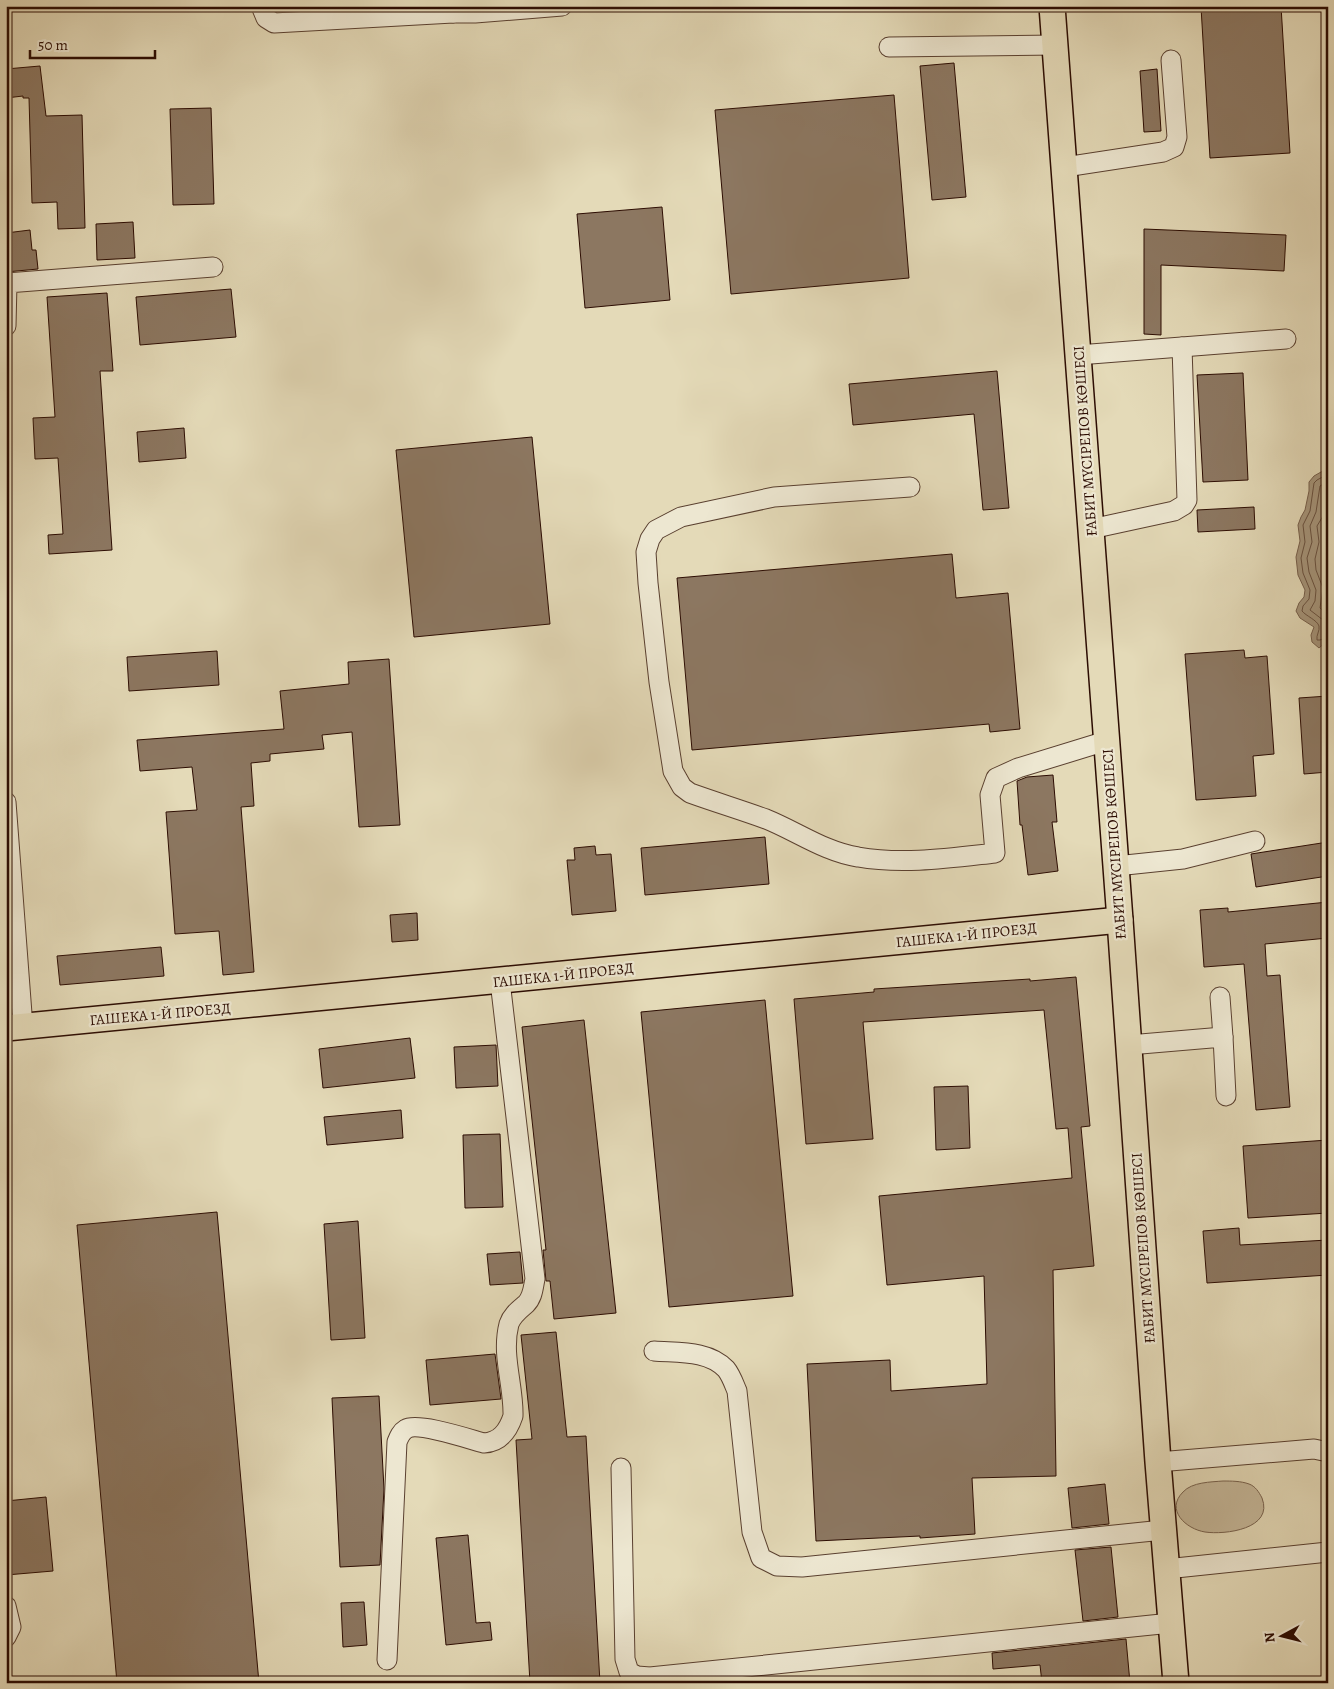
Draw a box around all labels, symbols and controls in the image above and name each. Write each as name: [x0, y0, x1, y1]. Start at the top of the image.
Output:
scale bar: [30, 28, 155, 60]
text: 50 m: [38, 35, 68, 55]
street label: ҒАБИТ МҮСІРЕПОВ КӨШЕСІ: [1068, 345, 1102, 537]
street label: ҒАБИТ МҮСІРЕПОВ КӨШЕСІ: [1097, 748, 1131, 940]
street label: ГАШЕКА 1-Й ПРОЕЗД: [895, 918, 1037, 952]
street label: ГАШЕКА 1-Й ПРОЕЗД: [492, 958, 634, 992]
street label: ГАШЕКА 1-Й ПРОЕЗД: [89, 998, 231, 1030]
street label: ҒАБИТ МҮСІРЕПОВ КӨШЕСІ: [1126, 1152, 1160, 1344]
north arrow: [1256, 1612, 1306, 1662]
text: N: [1260, 1631, 1280, 1644]

